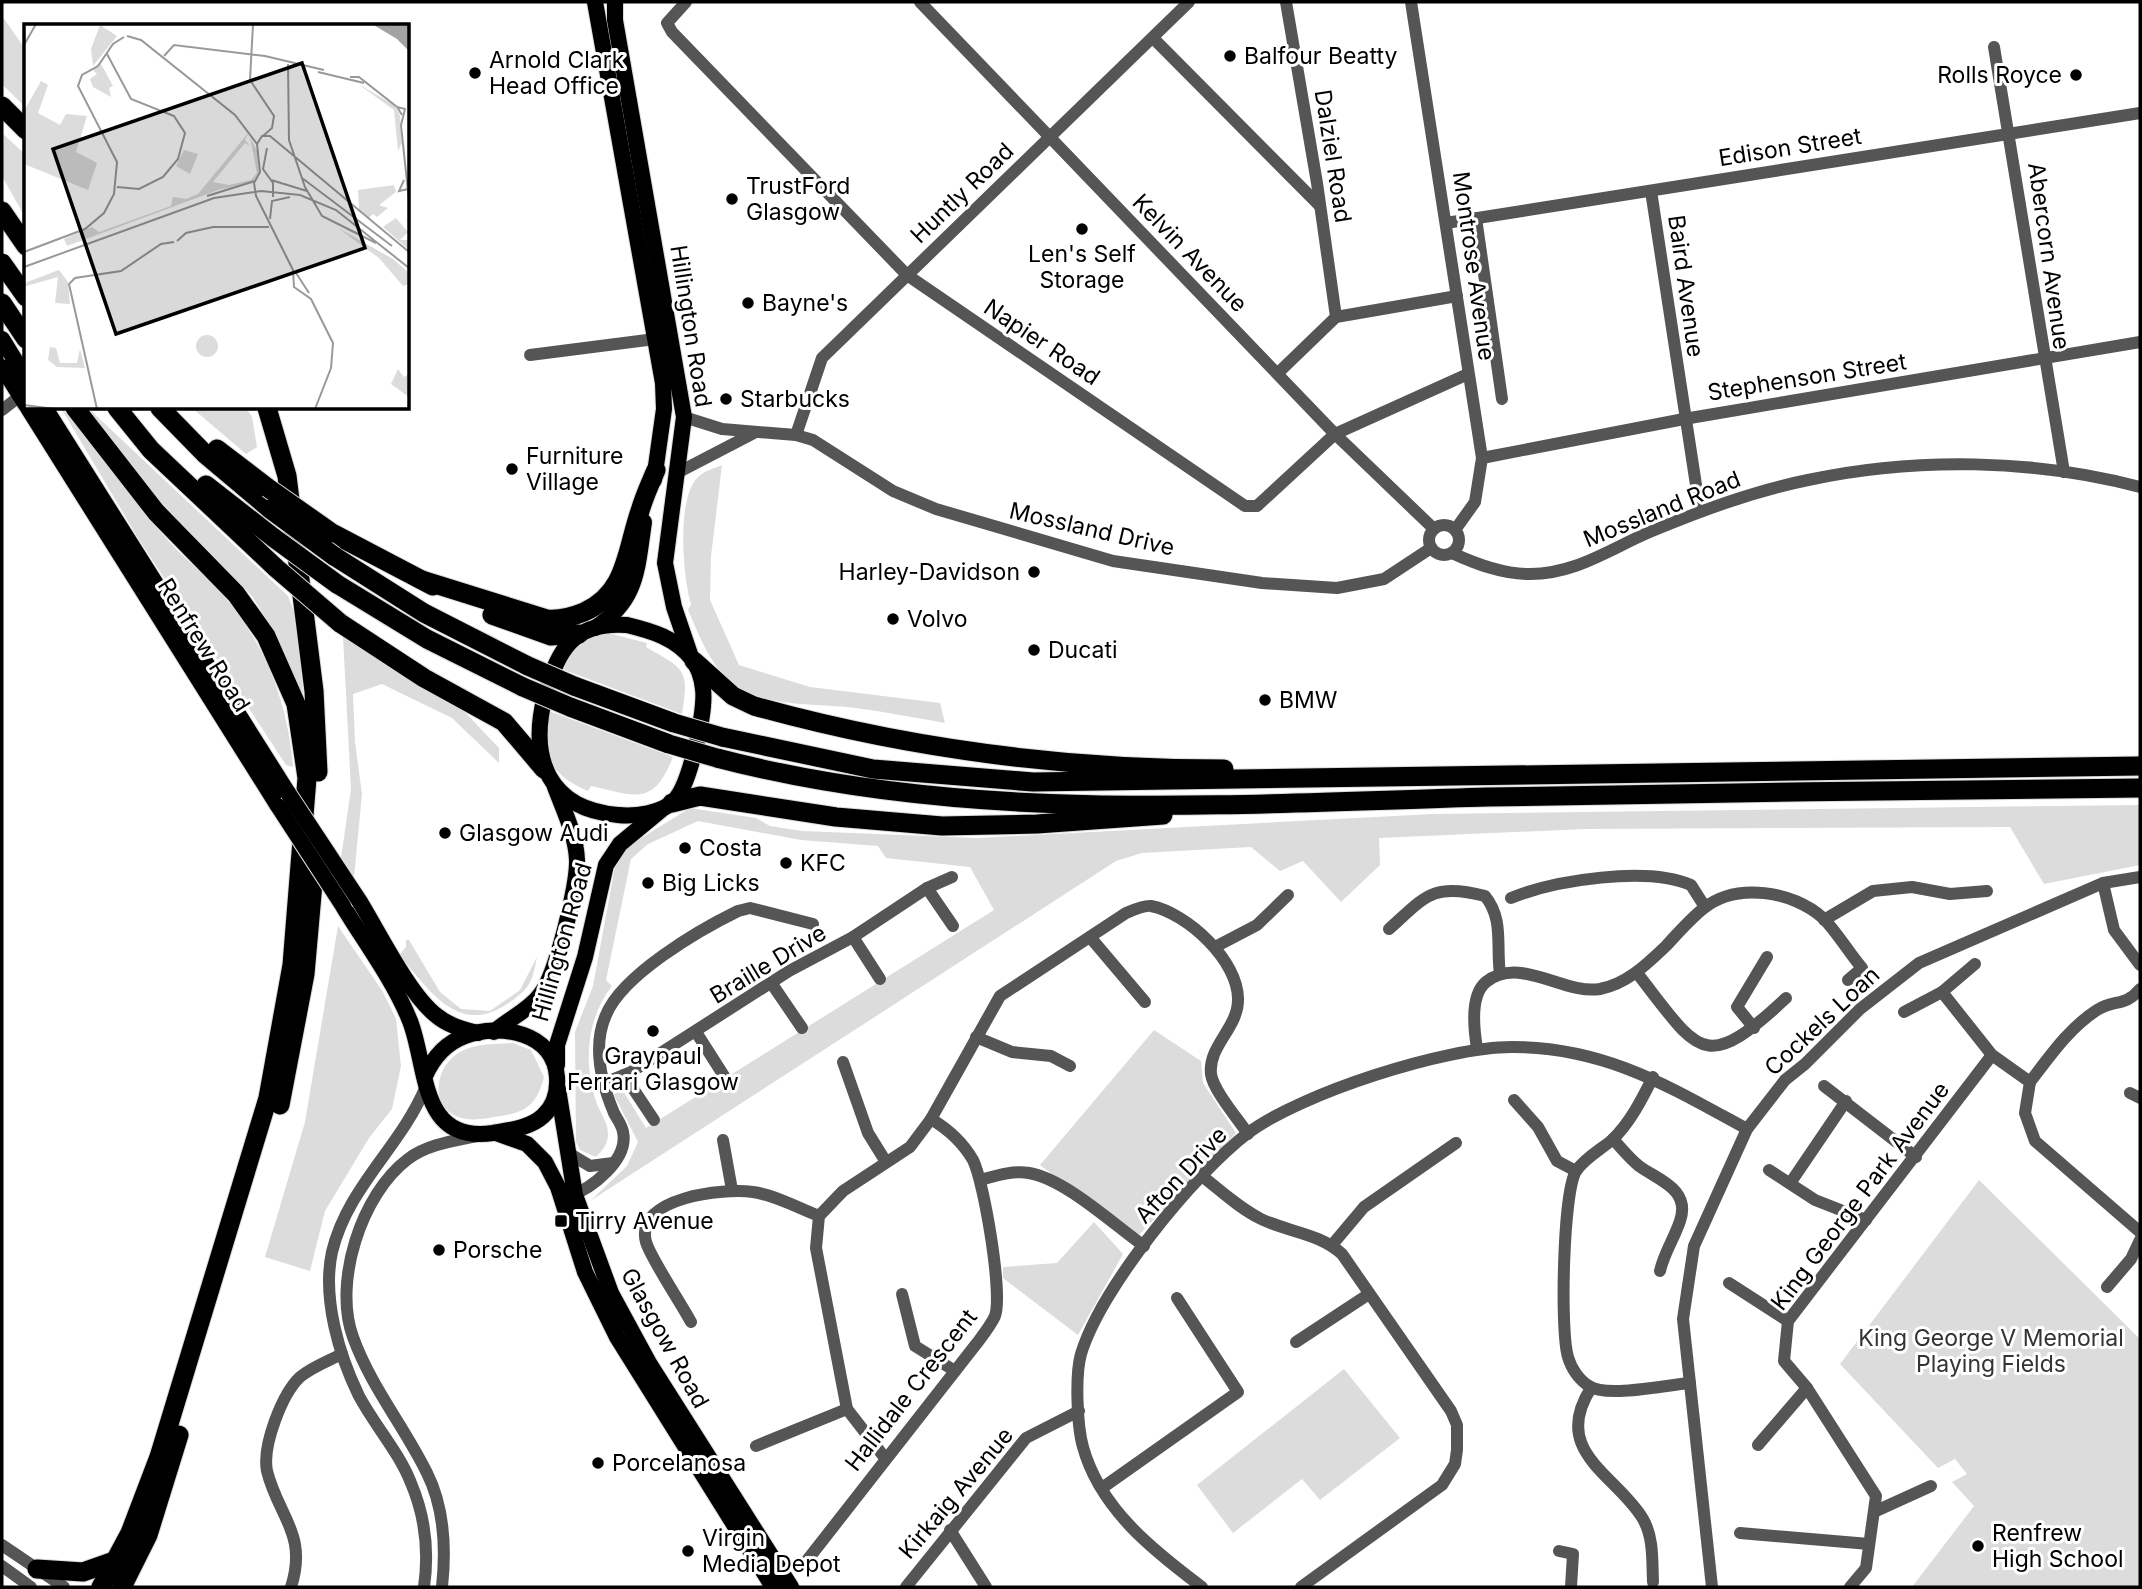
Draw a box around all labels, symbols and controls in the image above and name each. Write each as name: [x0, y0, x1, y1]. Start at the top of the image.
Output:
inset map: [24, 24, 410, 410]
place label: Balfour Beatty: [1244, 42, 1397, 70]
place label: Arnold Clark Head Office: [489, 46, 625, 100]
marker: Balfour Beatty: [1222, 48, 1238, 64]
place label: Rolls Royce: [1937, 61, 2062, 89]
marker: Arnold Clark Head Office: [467, 65, 483, 81]
marker: Rolls Royce: [2068, 67, 2084, 83]
street label: Dalziel Road: [1309, 87, 1357, 225]
street label: Edison Street: [1717, 122, 1864, 172]
street label: Huntly Road: [905, 137, 1019, 249]
street label: Abercorn Avenue: [2022, 161, 2076, 351]
street label: Montrose Avenue: [1447, 170, 1501, 362]
place label: TrustFord Glasgow: [746, 172, 850, 226]
street label: Kelvin Avenue: [1127, 188, 1253, 318]
marker: TrustFord Glasgow: [724, 191, 740, 207]
street label: Baird Avenue: [1662, 213, 1710, 359]
marker: Len's Self Storage: [1074, 221, 1090, 237]
place label: Len's Self Storage: [1028, 240, 1136, 294]
street label: Hillington Road: [664, 243, 718, 409]
place label: Bayne's: [762, 289, 848, 317]
street label: Napier Road: [979, 293, 1105, 391]
marker: Bayne's: [740, 295, 756, 311]
street label: Stephenson Street: [1706, 347, 1909, 407]
place label: Starbucks: [740, 385, 850, 413]
marker: Starbucks: [718, 391, 734, 407]
place label: Furniture Village: [526, 442, 623, 496]
marker: Furniture Village: [504, 461, 520, 477]
street label: Mossland Road: [1579, 465, 1745, 553]
street label: Mossland Drive: [1007, 496, 1177, 562]
place label: Harley-Davidson: [839, 558, 1020, 586]
marker: Harley-Davidson: [1026, 564, 1042, 580]
street label: Renfrew Road: [152, 573, 256, 717]
place label: Volvo: [907, 605, 967, 633]
marker: Volvo: [885, 611, 901, 627]
place label: Ducati: [1048, 636, 1118, 664]
marker: Ducati: [1026, 642, 1042, 658]
place label: BMW: [1279, 686, 1338, 714]
marker: BMW: [1257, 692, 1273, 708]
place label: Glasgow Audi: [459, 819, 609, 847]
marker: Glasgow Audi: [437, 825, 453, 841]
place label: Costa: [699, 834, 762, 862]
marker: Costa: [677, 840, 693, 856]
place label: KFC: [800, 849, 846, 877]
marker: KFC: [778, 855, 794, 871]
street label: Hillington Road: [526, 859, 598, 1025]
place label: Big Licks: [662, 869, 760, 897]
marker: Big Licks: [640, 875, 656, 891]
street label: Braille Drive: [705, 918, 831, 1010]
street label: Cockels Loan: [1759, 961, 1885, 1081]
marker: Graypaul Ferrari Glasgow: [645, 1023, 661, 1039]
place label: Graypaul Ferrari Glasgow: [567, 1042, 739, 1096]
street label: King George Park Avenue: [1765, 1076, 1955, 1316]
street label: Afton Drive: [1129, 1121, 1233, 1229]
place label: Tirry Avenue: [575, 1207, 714, 1235]
marker: Tirry Avenue: [553, 1213, 569, 1229]
place label: Porsche: [453, 1236, 542, 1264]
marker: Porsche: [431, 1242, 447, 1258]
street label: Glasgow Road: [615, 1263, 715, 1413]
street label: Hallidale Crescent: [839, 1303, 983, 1476]
park label: King George V Memorial Playing Fields: [1858, 1324, 2124, 1378]
street label: Kirkaig Avenue: [893, 1422, 1019, 1564]
place label: Porcelanosa: [612, 1449, 746, 1477]
marker: Porcelanosa: [590, 1455, 606, 1471]
place label: Renfrew High School: [1992, 1519, 2124, 1573]
place label: Virgin Media Depot: [702, 1524, 841, 1578]
marker: Renfrew High School: [1970, 1538, 1986, 1554]
marker: Virgin Media Depot: [680, 1543, 696, 1559]

